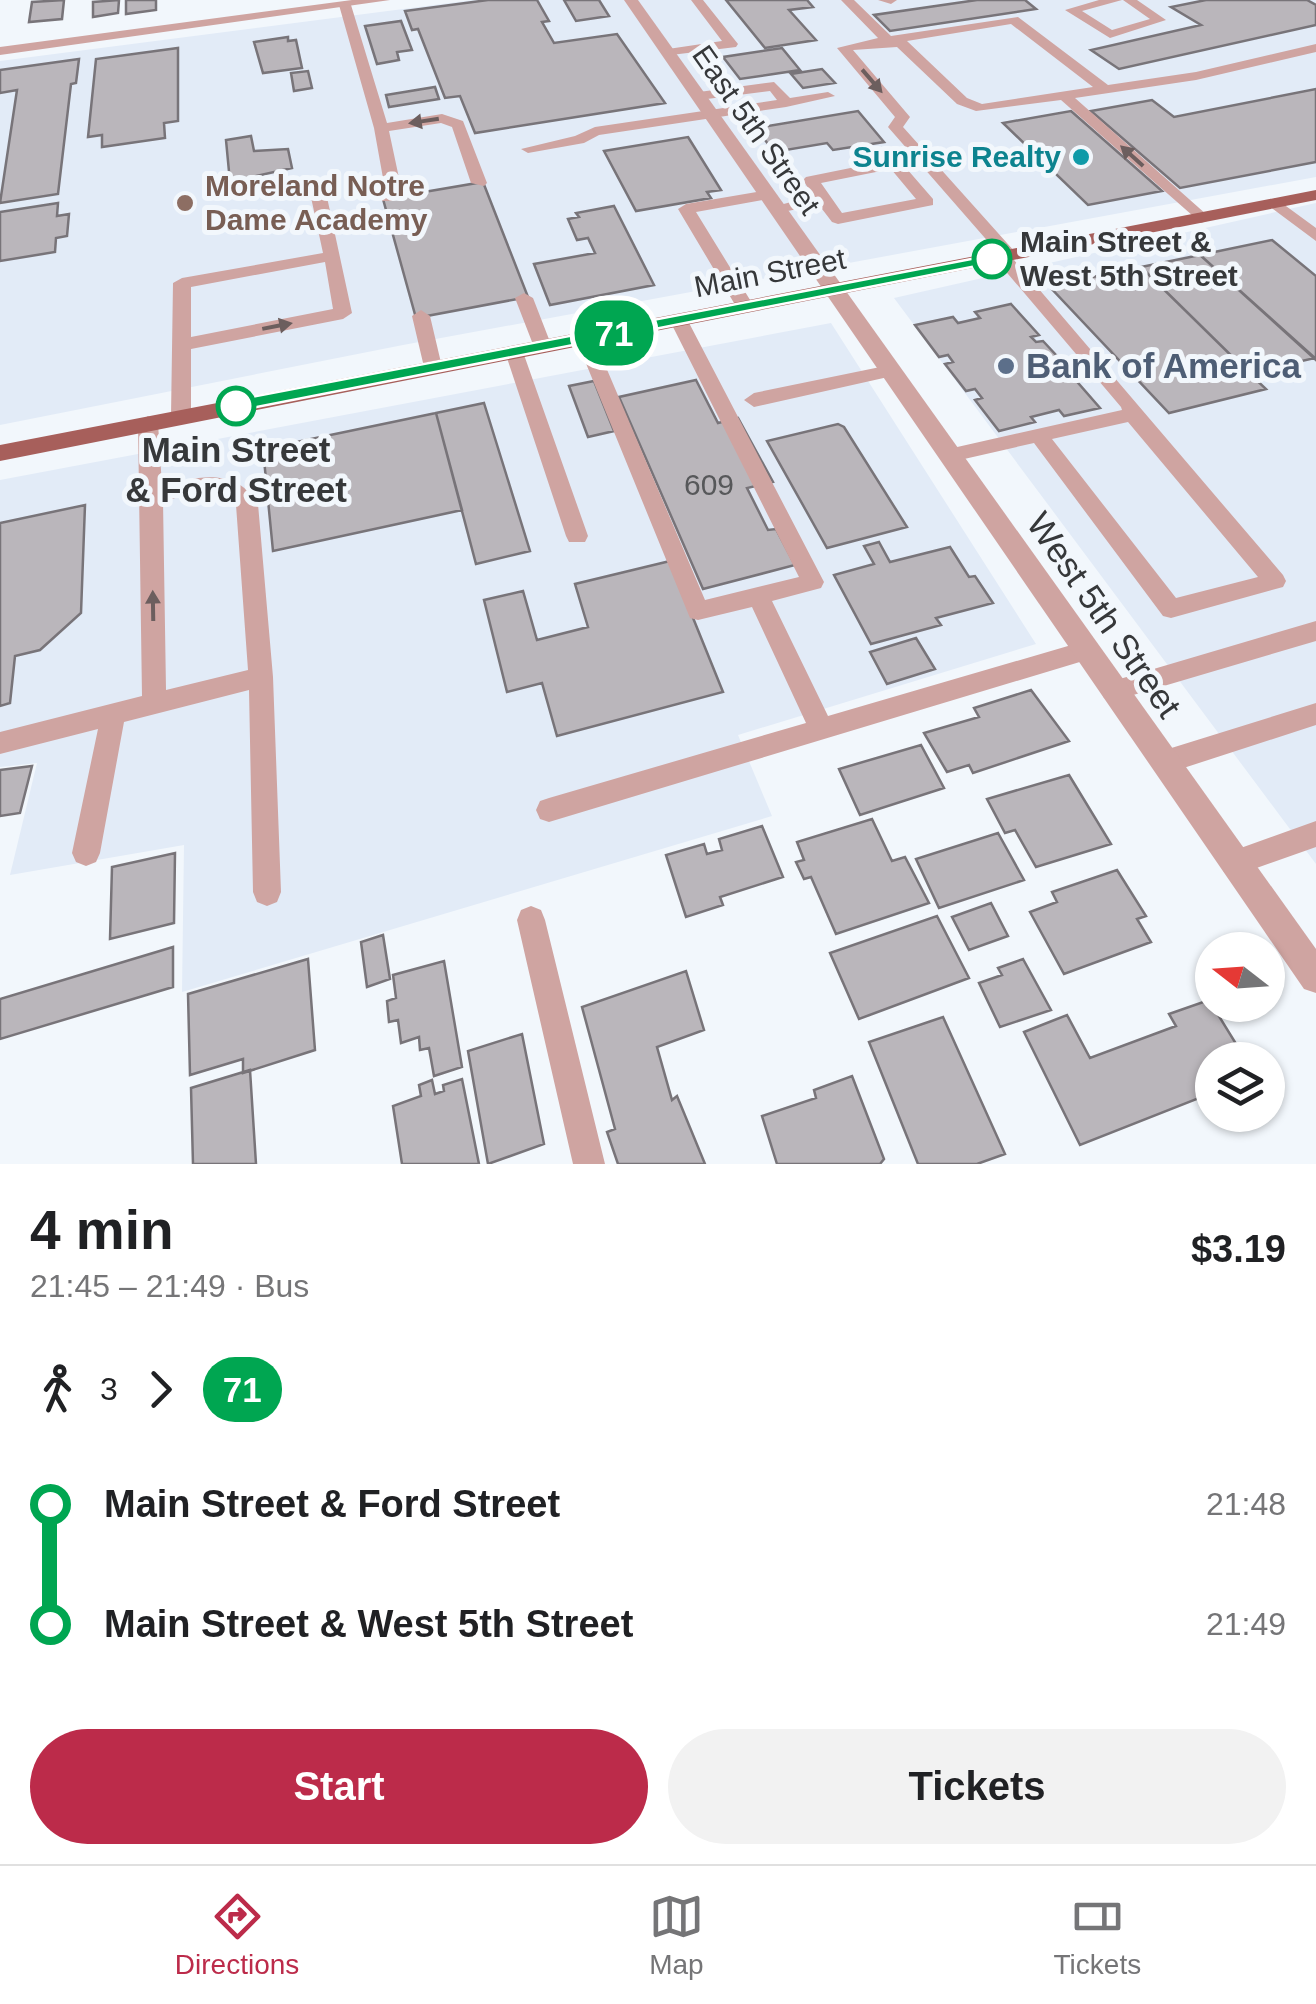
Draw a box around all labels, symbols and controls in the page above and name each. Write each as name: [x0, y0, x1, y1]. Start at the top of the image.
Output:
street label: East 5th Street: [686, 39, 827, 221]
one-way arrow: [860, 68, 882, 93]
one-way arrow: [408, 114, 439, 129]
place label: Sunrise Realty: [853, 140, 1061, 173]
marker: Sunrise Realty: [1070, 146, 1092, 168]
one-way arrow: [1120, 146, 1145, 168]
place label: Moreland Notre Dame Academy: [205, 169, 428, 236]
marker: Moreland Notre Dame Academy: [174, 192, 196, 214]
place label: Main Street & West 5th Street: [1020, 225, 1238, 292]
marker: Main Street & West 5th Street: [973, 240, 1011, 278]
street label: Main Street: [691, 242, 849, 303]
line badge: 71: [569, 300, 659, 366]
text: 71: [595, 314, 633, 353]
one-way arrow: [262, 318, 293, 334]
place label: Bank of America: [1026, 346, 1301, 385]
marker: Bank of America: [995, 355, 1017, 377]
marker: Main Street & Ford Street: [217, 387, 255, 425]
place label: Main Street & Ford Street: [125, 430, 347, 509]
house number: 609: [684, 468, 734, 501]
street label: West 5th Street: [1019, 505, 1190, 725]
one-way arrow: [145, 589, 161, 621]
north arrow: [1195, 932, 1285, 1022]
map controls: [1195, 932, 1285, 1132]
button: layers: [1195, 1042, 1285, 1132]
text: 4 min: [30, 1199, 174, 1261]
text: $3.19: [1191, 1228, 1286, 1270]
text: 21:45 – 21:49 · Bus: [30, 1268, 309, 1304]
icon: walk: [30, 1362, 85, 1417]
icon: forward: [133, 1362, 188, 1417]
text: 71: [223, 1370, 262, 1409]
text: 3: [100, 1371, 118, 1407]
text: Main Street & Ford Street: [104, 1483, 560, 1525]
text: 21:48: [1206, 1486, 1286, 1522]
text: Main Street & West 5th Street: [104, 1603, 633, 1645]
text: 21:49: [1206, 1606, 1286, 1642]
button: Start: [30, 1729, 648, 1844]
button: Tickets: [668, 1729, 1286, 1844]
tab: Directions: [175, 1889, 299, 1981]
tab: Map: [649, 1889, 704, 1981]
tab: Tickets: [1054, 1889, 1141, 1981]

